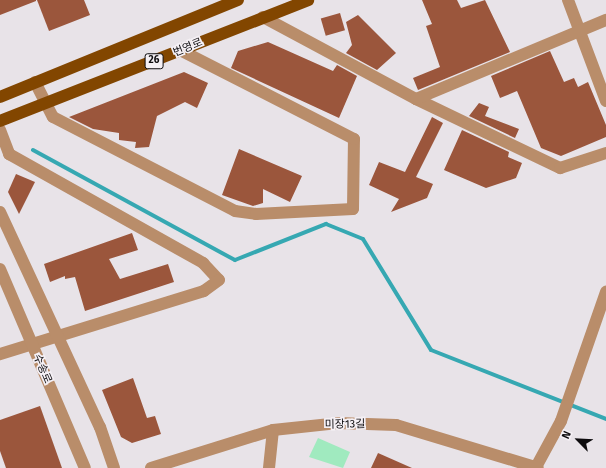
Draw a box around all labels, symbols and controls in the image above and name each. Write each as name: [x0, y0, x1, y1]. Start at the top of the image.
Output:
street label: 번영로: [171, 36, 205, 60]
road number: 26: [144, 53, 164, 69]
street label: 수송로: [30, 352, 54, 386]
street label: 미장13길: [325, 418, 365, 432]
north arrow: [558, 420, 598, 460]
text: N: [559, 429, 574, 441]

